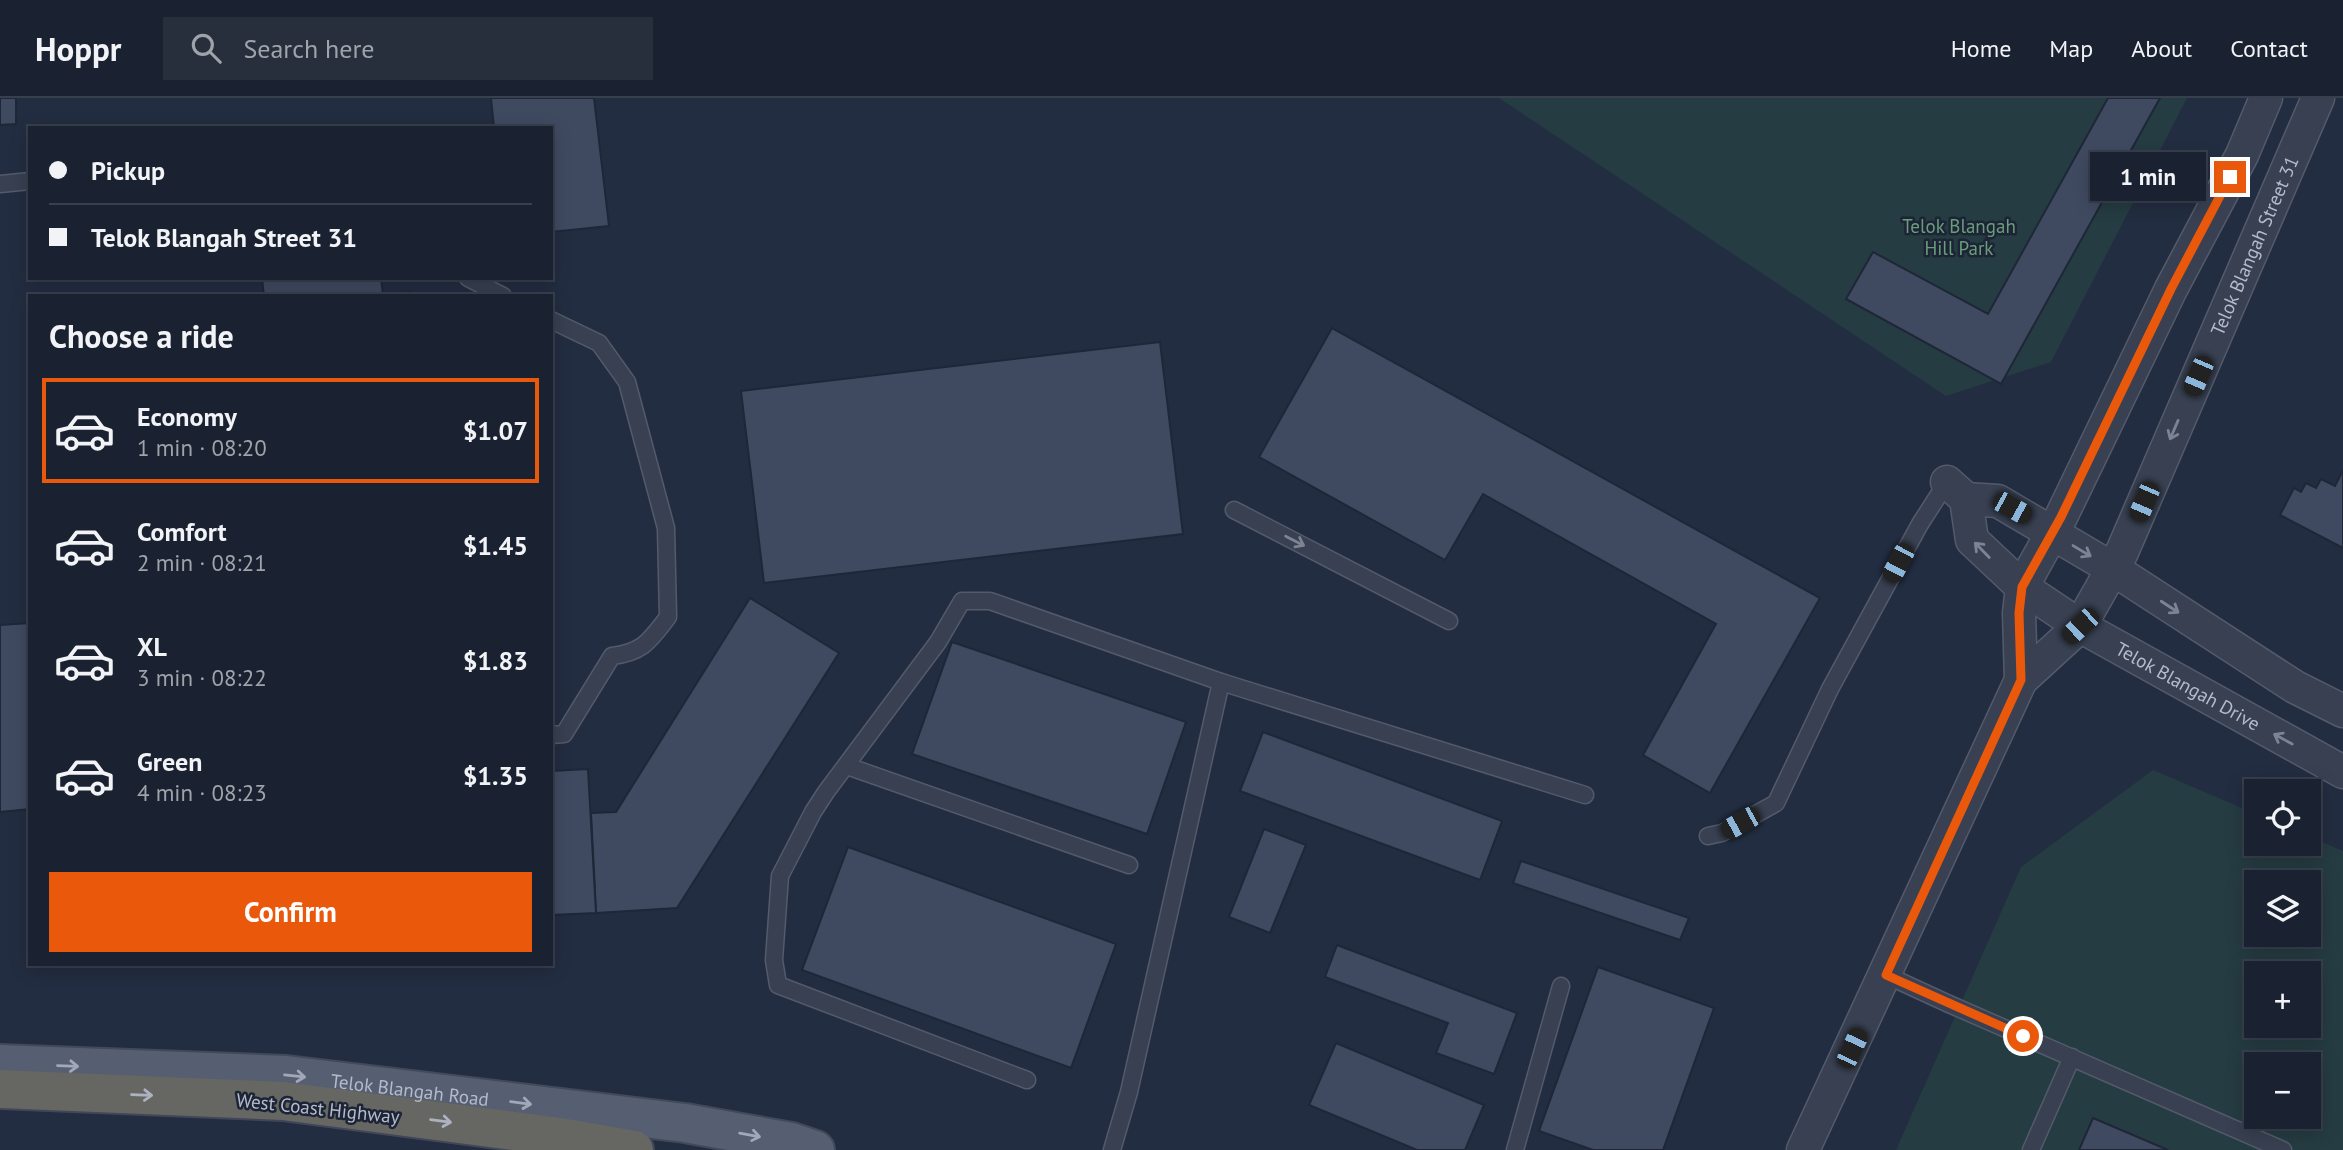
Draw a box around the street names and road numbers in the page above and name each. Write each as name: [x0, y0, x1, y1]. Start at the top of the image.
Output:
street label: Telok Blangah Street 31: [2205, 152, 2304, 339]
street label: Telok Blangah Drive: [2112, 636, 2264, 736]
street label: Telok Blangah Road: [330, 1068, 490, 1111]
street label: West Coast Highway: [235, 1087, 401, 1129]

